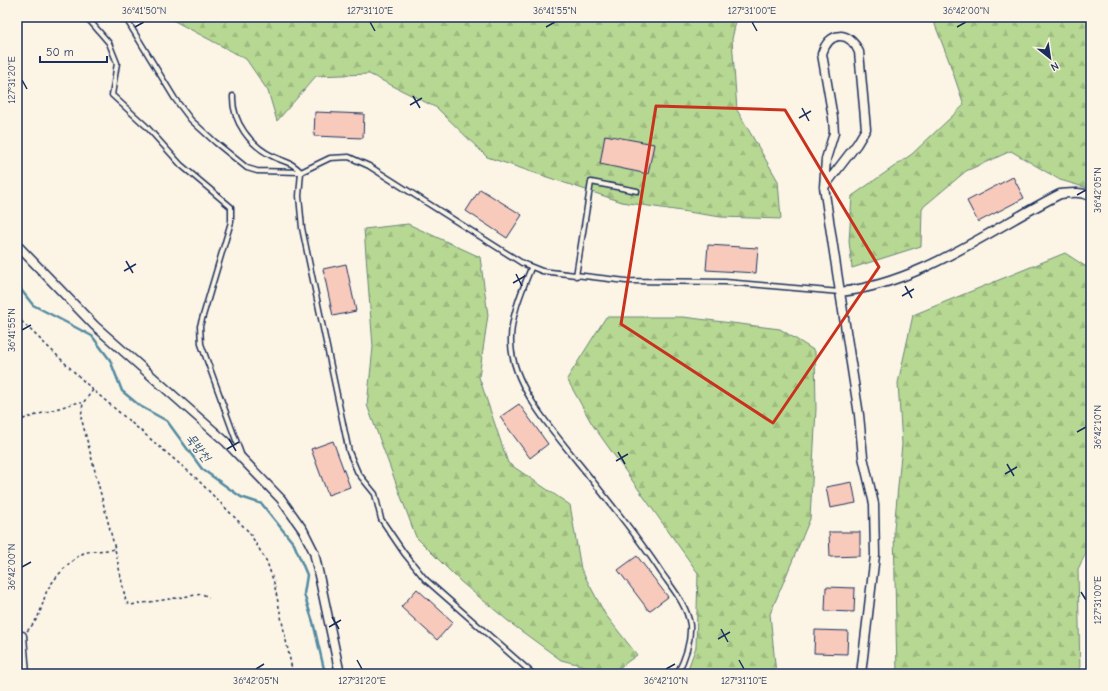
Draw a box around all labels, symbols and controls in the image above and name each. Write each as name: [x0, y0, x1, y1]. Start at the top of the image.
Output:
text: 36°41'50"N: [122, 5, 166, 17]
text: 127°31'10"E: [347, 5, 393, 17]
text: 36°41'55"N: [533, 5, 577, 17]
text: 127°31'00"E: [728, 5, 776, 17]
text: 36°42'00"N: [943, 5, 989, 17]
scale bar: [40, 38, 107, 64]
north arrow: [1030, 38, 1070, 78]
text: 50 m: [46, 45, 74, 59]
text: 127°31'20"E: [6, 56, 18, 104]
text: N: [1048, 59, 1061, 74]
text: 36°42'05"N: [1092, 167, 1104, 213]
text: 36°41'55"N: [6, 308, 18, 352]
text: 36°42'10"N: [1092, 405, 1104, 449]
water label: 묵방천: [183, 430, 215, 466]
text: 36°42'00"N: [6, 544, 18, 590]
text: 127°31'00"E: [1092, 576, 1104, 624]
text: 36°42'05"N: [233, 675, 279, 687]
text: 127°31'20"E: [338, 675, 386, 687]
text: 36°42'10"N: [644, 675, 688, 687]
text: 127°31'10"E: [721, 675, 767, 687]

